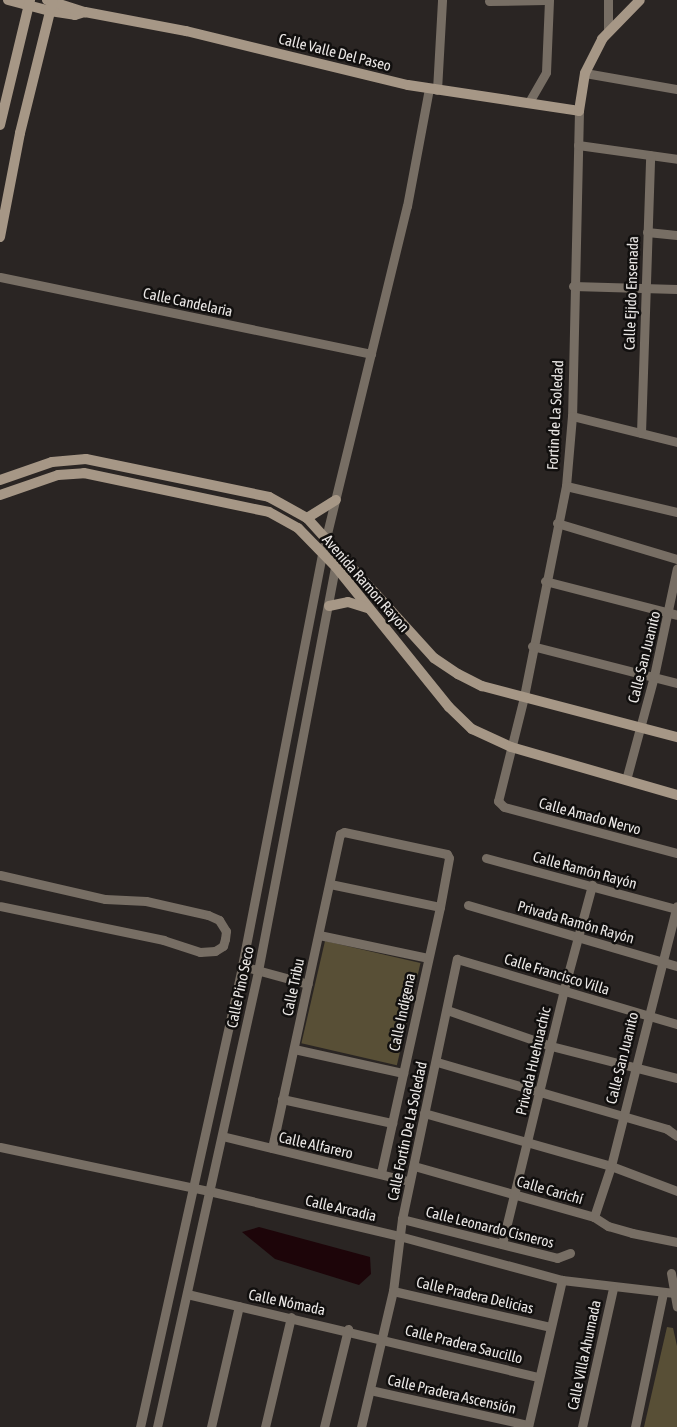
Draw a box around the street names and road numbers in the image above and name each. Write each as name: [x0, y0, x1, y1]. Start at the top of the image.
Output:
street label: Calle Valle Del Paseo: [277, 29, 393, 75]
street label: Calle Ejido Ensenada: [620, 236, 642, 350]
street label: Calle Candelaria: [142, 284, 234, 320]
street label: Fortin de La Soledad: [543, 360, 567, 470]
street label: Avenida Ramon Rayon: [319, 530, 413, 636]
street label: Calle San Juanito: [624, 609, 664, 705]
street label: Calle Amado Nervo: [537, 794, 643, 838]
street label: Calle Ramón Rayón: [531, 847, 639, 893]
street label: Privada Ramón Rayón: [515, 897, 637, 947]
street label: Calle Pino Seco: [223, 945, 257, 1029]
street label: Calle Francisco Villa: [502, 949, 612, 999]
street label: Calle Tribu: [278, 957, 308, 1017]
street label: Calle Indígena: [385, 971, 419, 1053]
street label: Privada Huehuachic: [512, 1005, 554, 1117]
street label: Calle San Juanito: [602, 1010, 642, 1106]
street label: Calle Fortín De La Soledad: [383, 1060, 431, 1202]
street label: Calle Alfarero: [277, 1128, 355, 1162]
street label: Calle Carichí: [515, 1172, 585, 1208]
street label: Calle Arcadia: [304, 1191, 378, 1225]
street label: Calle Leonardo Cisneros: [424, 1202, 556, 1252]
street label: Calle Pradera Delicias: [415, 1273, 535, 1317]
street label: Calle Nómada: [247, 1285, 327, 1319]
street label: Calle Villa Ahumada: [564, 1298, 604, 1412]
street label: Calle Pradera Saucillo: [403, 1321, 525, 1367]
street label: Calle Pradera Ascensión: [386, 1370, 518, 1418]

